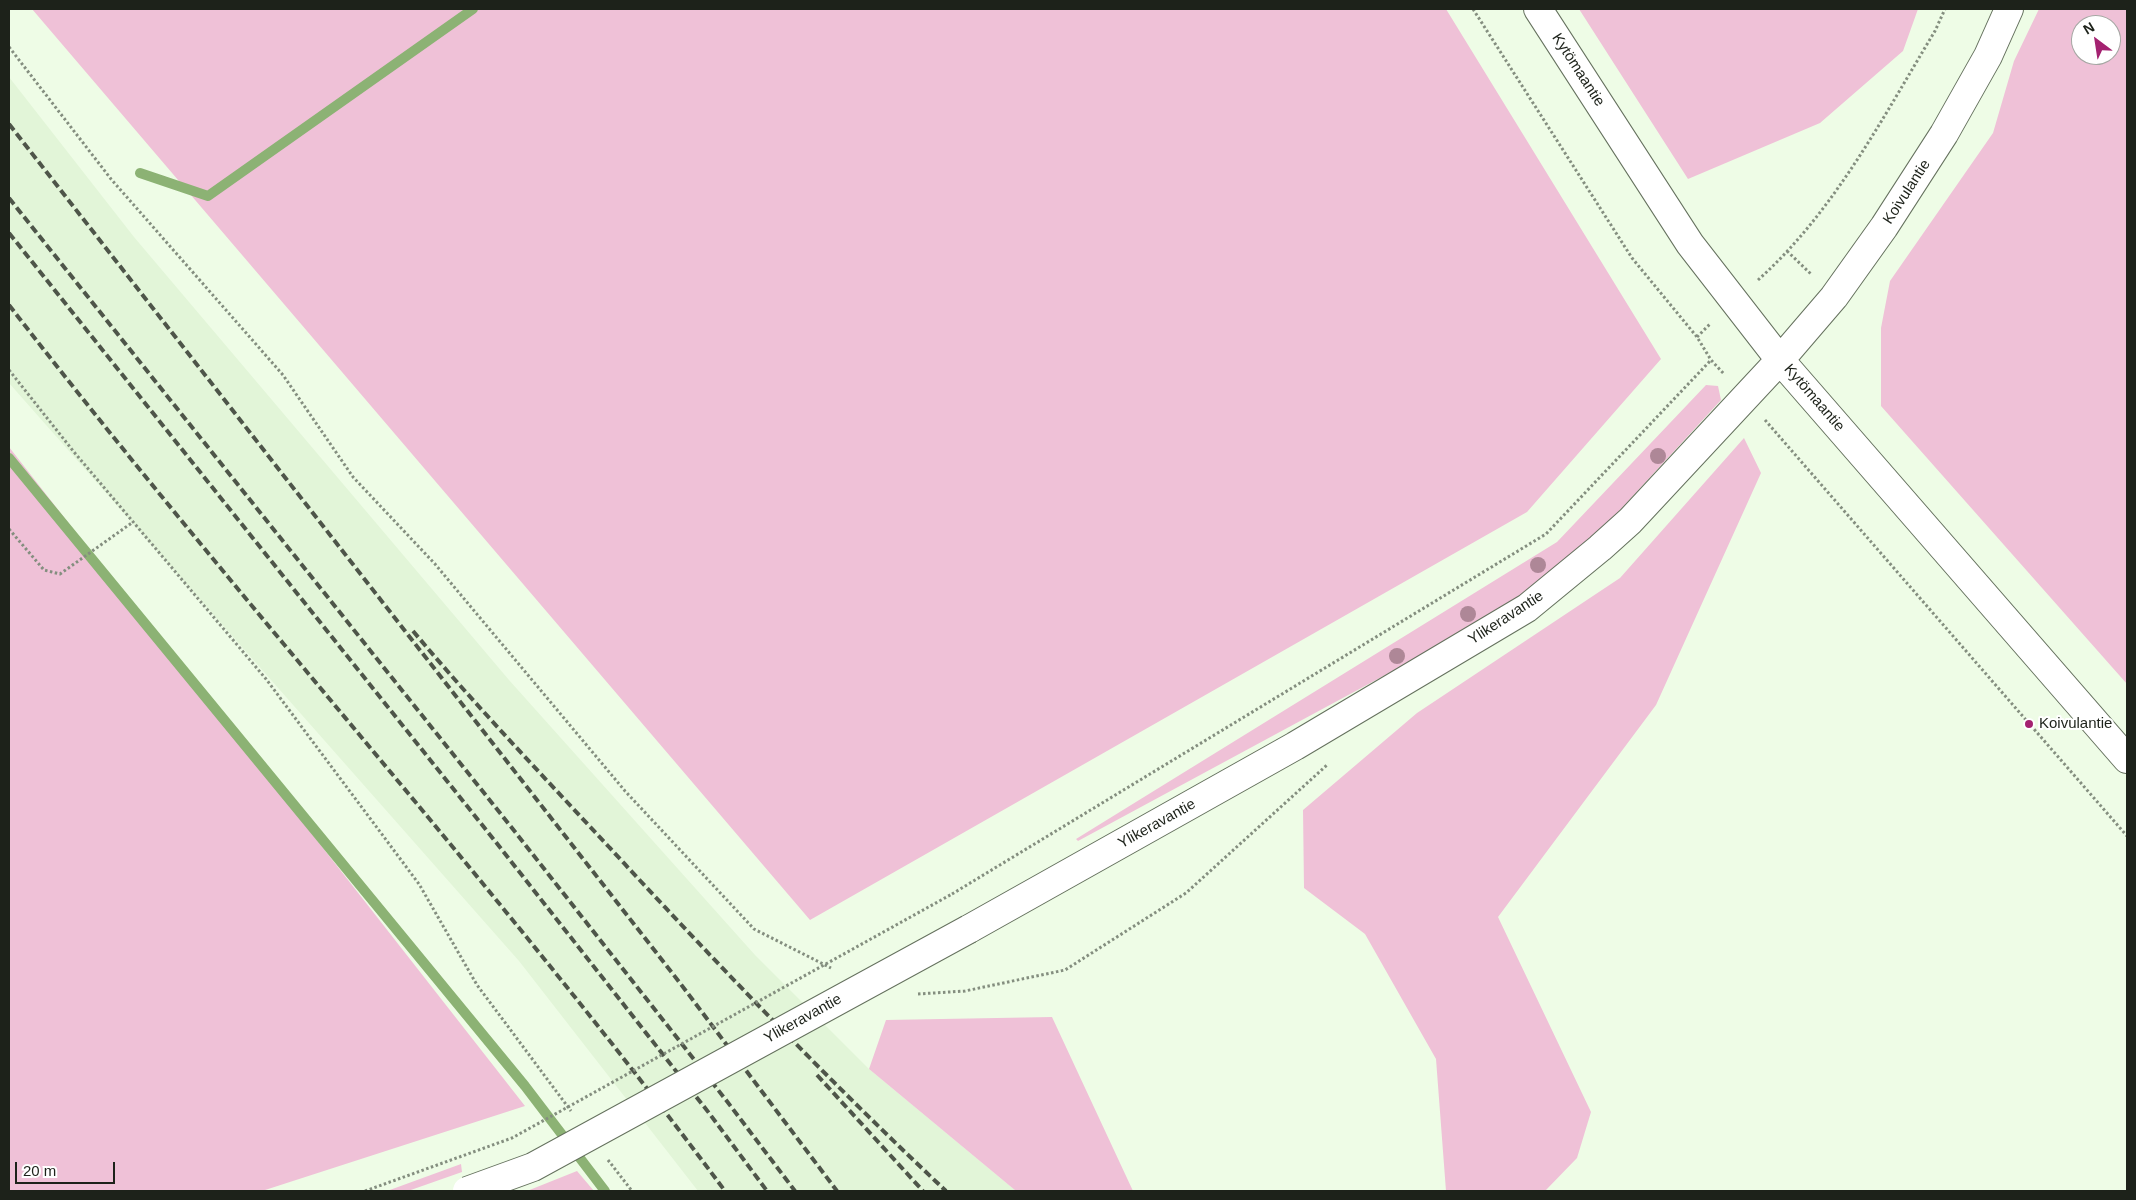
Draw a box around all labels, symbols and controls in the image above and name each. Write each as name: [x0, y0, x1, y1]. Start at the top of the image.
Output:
north arrow: [2071, 15, 2121, 65]
text: N: [2080, 19, 2097, 37]
street label: Kytömaantie: [1548, 30, 1608, 110]
street label: Koivulantie: [1879, 156, 1935, 228]
street label: Kytömaantie: [1780, 361, 1848, 435]
street label: Ylikeravantie: [1465, 587, 1547, 649]
place label: Koivulantie: [2039, 715, 2112, 733]
marker: Koivulantie: [2023, 718, 2035, 730]
street label: Ylikeravantie: [1115, 795, 1199, 853]
street label: Ylikeravantie: [761, 990, 845, 1048]
scale bar: [18, 1152, 118, 1184]
text: 20 m: [23, 1162, 56, 1179]

